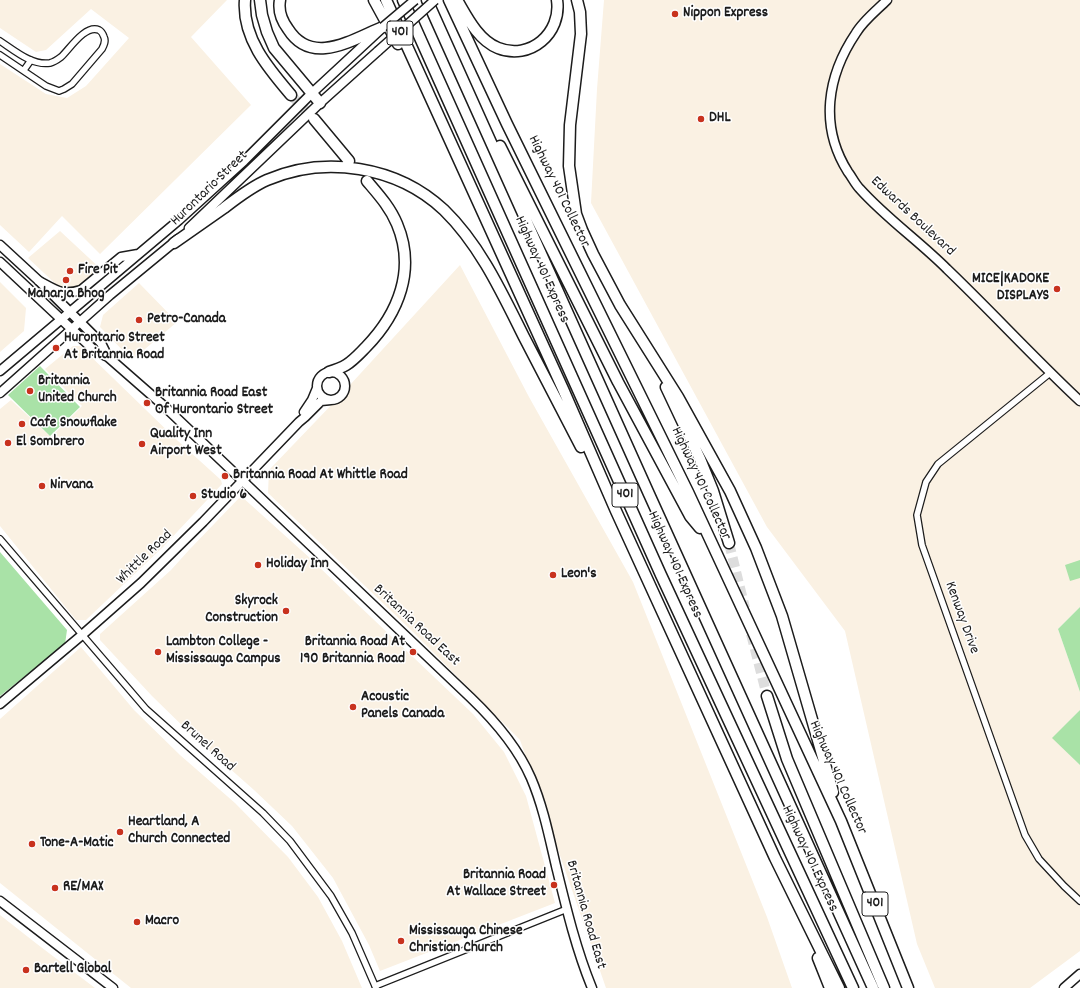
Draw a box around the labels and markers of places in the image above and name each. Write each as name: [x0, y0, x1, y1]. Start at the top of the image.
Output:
place label: Nippon Express: [683, 5, 768, 23]
marker: Nippon Express: [670, 9, 680, 19]
place label: DHL: [709, 110, 731, 128]
marker: DHL: [696, 114, 706, 124]
place label: Fire Pit: [78, 262, 118, 280]
marker: Fire Pit: [65, 266, 75, 276]
place label: MICE|KADOKE DISPLAYS: [972, 271, 1049, 306]
marker: Maharja Bhog: [61, 275, 71, 285]
marker: MICE|KADOKE DISPLAYS: [1052, 284, 1062, 294]
place label: Maharja Bhog: [28, 286, 104, 304]
place label: Petro-Canada: [147, 311, 226, 329]
marker: Petro-Canada: [134, 315, 144, 325]
place label: Hurontario Street At Britannia Road: [64, 330, 165, 365]
marker: Hurontario Street At Britannia Road: [51, 343, 61, 353]
place label: Britannia United Church: [38, 373, 117, 408]
place label: Britannia Road East Of Hurontario Street: [155, 385, 273, 420]
marker: Britannia United Church: [25, 386, 35, 396]
marker: Britannia Road East Of Hurontario Street: [142, 398, 152, 408]
place label: Cafe Snowflake: [30, 415, 117, 433]
marker: Cafe Snowflake: [17, 419, 27, 429]
place label: Quality Inn Airport West: [150, 426, 222, 461]
place label: El Sombrero: [16, 434, 84, 452]
marker: El Sombrero: [3, 438, 13, 448]
marker: Quality Inn Airport West: [137, 439, 147, 449]
place label: Britannia Road At Whittle Road: [233, 467, 408, 485]
marker: Britannia Road At Whittle Road: [220, 471, 230, 481]
place label: Nirvana: [50, 477, 93, 495]
marker: Nirvana: [37, 481, 47, 491]
place label: Studio 6: [201, 487, 247, 505]
marker: Studio 6: [188, 491, 198, 501]
place label: Holiday Inn: [266, 556, 329, 574]
marker: Holiday Inn: [253, 560, 263, 570]
place label: Leon's: [561, 566, 597, 584]
marker: Leon's: [548, 570, 558, 580]
place label: Skyrock Construction: [205, 593, 278, 628]
marker: Skyrock Construction: [281, 606, 291, 616]
place label: Lambton College - Mississauga Campus: [166, 634, 281, 669]
place label: Britannia Road At 190 Britannia Road: [300, 634, 405, 669]
marker: Lambton College - Mississauga Campus: [153, 647, 163, 657]
marker: Britannia Road At 190 Britannia Road: [408, 647, 418, 657]
place label: Acoustic Panels Canada: [361, 689, 444, 724]
marker: Acoustic Panels Canada: [348, 702, 358, 712]
place label: Heartland, A Church Connected: [128, 814, 230, 849]
marker: Heartland, A Church Connected: [115, 827, 125, 837]
place label: Tone-A-Matic: [40, 835, 113, 853]
marker: Tone-A-Matic: [27, 839, 37, 849]
place label: Britannia Road At Wallace Street: [447, 867, 546, 902]
place label: RE/MAX: [63, 879, 104, 897]
marker: Britannia Road At Wallace Street: [549, 880, 559, 890]
marker: RE/MAX: [50, 883, 60, 893]
place label: Macro: [145, 913, 179, 931]
marker: Macro: [132, 917, 142, 927]
place label: Mississauga Chinese Christian Church: [409, 923, 523, 958]
marker: Mississauga Chinese Christian Church: [396, 936, 406, 946]
place label: Bartell Global: [34, 961, 111, 979]
marker: Bartell Global: [21, 965, 31, 975]

